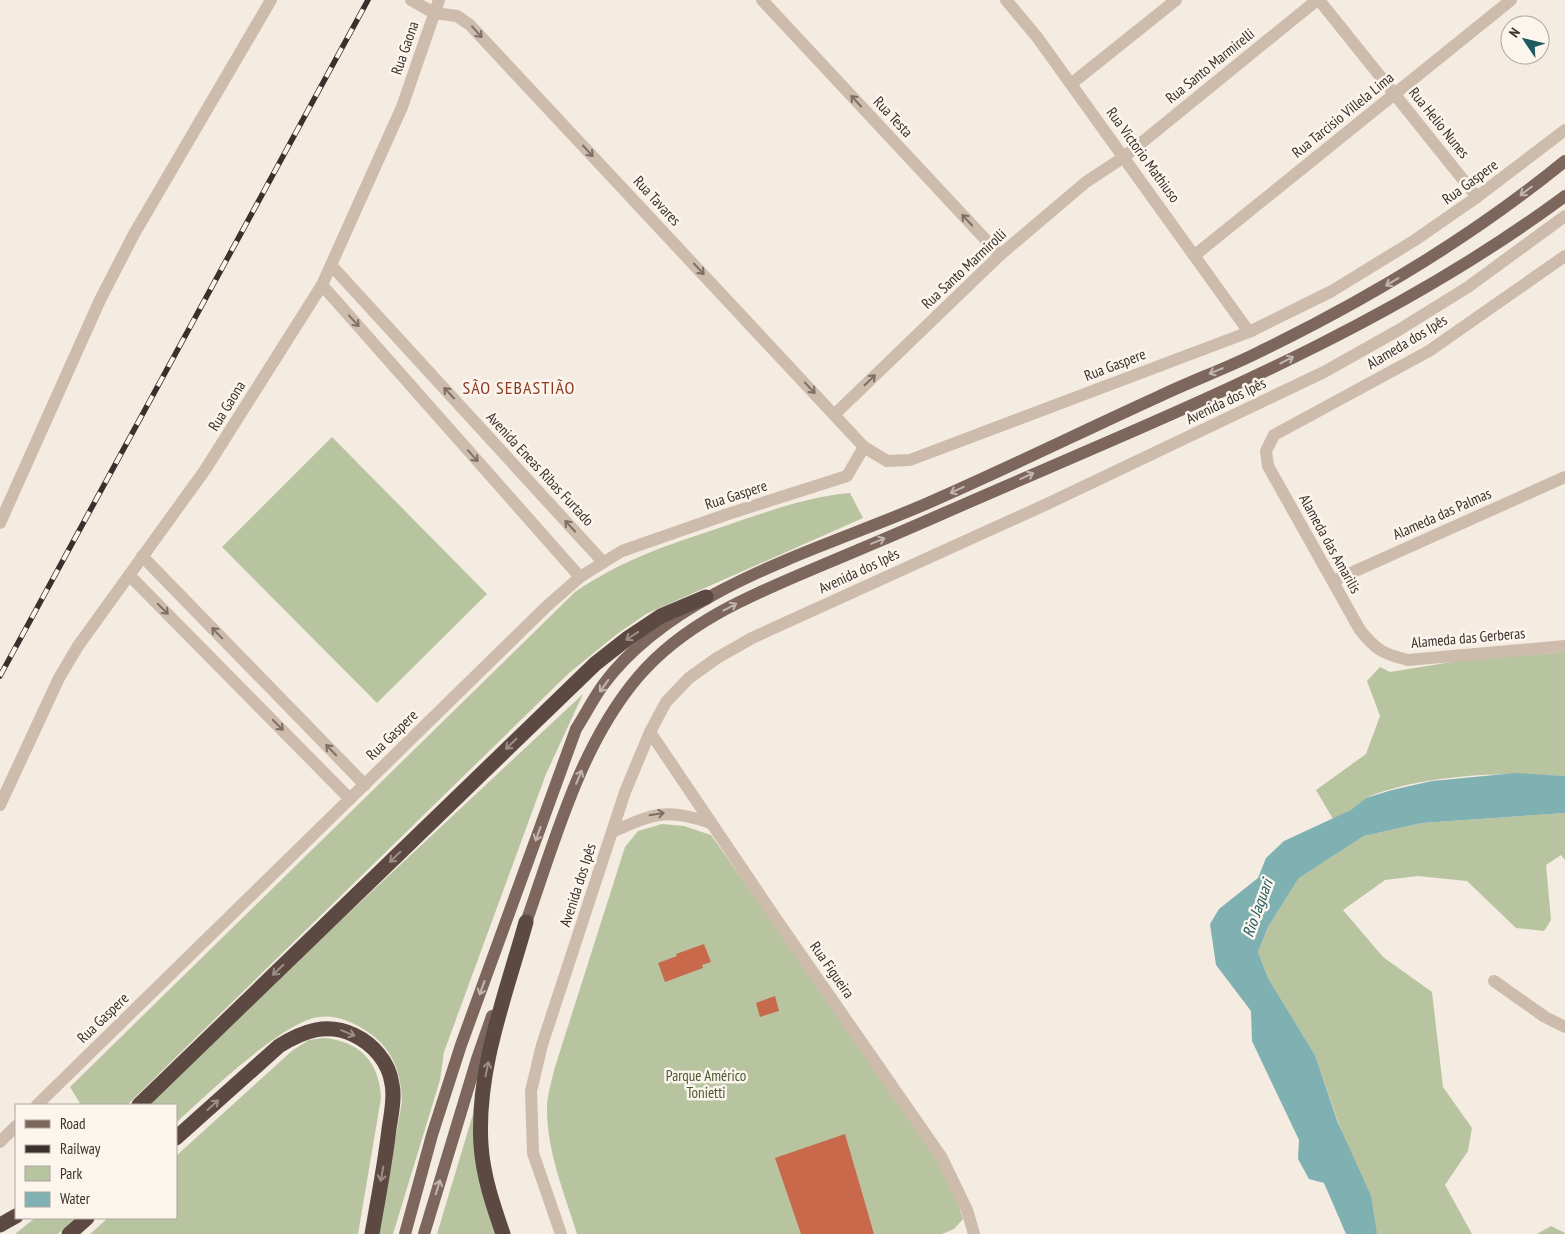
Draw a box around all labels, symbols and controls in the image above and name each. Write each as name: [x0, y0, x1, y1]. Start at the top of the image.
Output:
north arrow: [1500, 15, 1550, 65]
street label: Rua Gaona: [387, 19, 423, 77]
street label: Rua Santo Marmirelli: [1161, 24, 1258, 107]
text: N: [1505, 24, 1524, 41]
one-way arrow: [471, 26, 483, 39]
street label: Rua Tarcisio Villela Lima: [1288, 68, 1397, 162]
street label: Rua Helio Nunes: [1405, 83, 1474, 162]
street label: Rua Testa: [870, 92, 917, 141]
one-way arrow: [850, 94, 862, 107]
street label: Rua Victorio Mathiuso: [1102, 103, 1184, 206]
one-way arrow: [582, 145, 594, 157]
street label: Rua Gaspere: [1438, 155, 1501, 208]
street label: Rua Tavares: [630, 172, 685, 229]
one-way arrow: [1519, 186, 1533, 196]
one-way arrow: [961, 213, 973, 226]
street label: Rua Santo Marmirolli: [917, 224, 1010, 313]
one-way arrow: [693, 263, 705, 276]
one-way arrow: [1385, 277, 1399, 287]
street label: Alameda dos Ipês: [1363, 310, 1451, 373]
one-way arrow: [348, 315, 360, 328]
street label: Rua Gaspere: [1081, 344, 1148, 385]
one-way arrow: [1280, 355, 1295, 365]
one-way arrow: [1209, 367, 1224, 377]
street label: Avenida dos Ipês: [1183, 373, 1269, 428]
one-way arrow: [864, 374, 876, 386]
district label: SÃO SEBASTIÃO: [463, 376, 575, 399]
street label: Rua Gaona: [204, 377, 249, 434]
one-way arrow: [804, 381, 816, 394]
one-way arrow: [443, 387, 455, 400]
street label: Avenida Eneas Ribas Furtado: [483, 408, 598, 530]
one-way arrow: [468, 449, 479, 462]
one-way arrow: [1019, 471, 1034, 481]
street label: Rua Gaspere: [702, 476, 769, 514]
street label: Alameda das Palmas: [1390, 483, 1494, 544]
one-way arrow: [950, 485, 965, 495]
street label: Alameda das Amarilis: [1295, 491, 1366, 597]
one-way arrow: [565, 519, 576, 532]
one-way arrow: [870, 536, 885, 546]
street label: Avenida dos Ipês: [815, 544, 902, 597]
one-way arrow: [722, 601, 736, 611]
one-way arrow: [157, 603, 170, 615]
street label: Alameda das Gerberas: [1410, 623, 1526, 652]
one-way arrow: [211, 627, 223, 639]
one-way arrow: [625, 630, 639, 641]
one-way arrow: [598, 679, 609, 692]
street label: Rua Gaspere: [362, 705, 421, 764]
one-way arrow: [271, 719, 284, 731]
one-way arrow: [505, 738, 517, 750]
one-way arrow: [325, 744, 337, 756]
one-way arrow: [575, 770, 584, 785]
one-way arrow: [649, 809, 665, 819]
one-way arrow: [533, 825, 542, 841]
street label: Avenida dos Ipês: [555, 841, 600, 929]
one-way arrow: [388, 851, 401, 863]
water label: Rio Jaguari: [1237, 874, 1277, 940]
street label: Rua Figueira: [806, 938, 859, 1002]
one-way arrow: [272, 964, 284, 977]
one-way arrow: [477, 979, 486, 995]
street label: Rua Gaspere: [73, 988, 132, 1047]
one-way arrow: [340, 1029, 355, 1038]
one-way arrow: [482, 1061, 492, 1077]
park label: Parque Américo Tonietti: [666, 1066, 746, 1102]
one-way arrow: [206, 1100, 219, 1111]
legend: [15, 1104, 178, 1219]
text: Road: [60, 1114, 86, 1133]
text: Railway: [60, 1139, 101, 1158]
text: Park: [60, 1164, 82, 1183]
one-way arrow: [377, 1166, 387, 1182]
one-way arrow: [433, 1180, 443, 1196]
text: Water: [60, 1189, 91, 1208]

